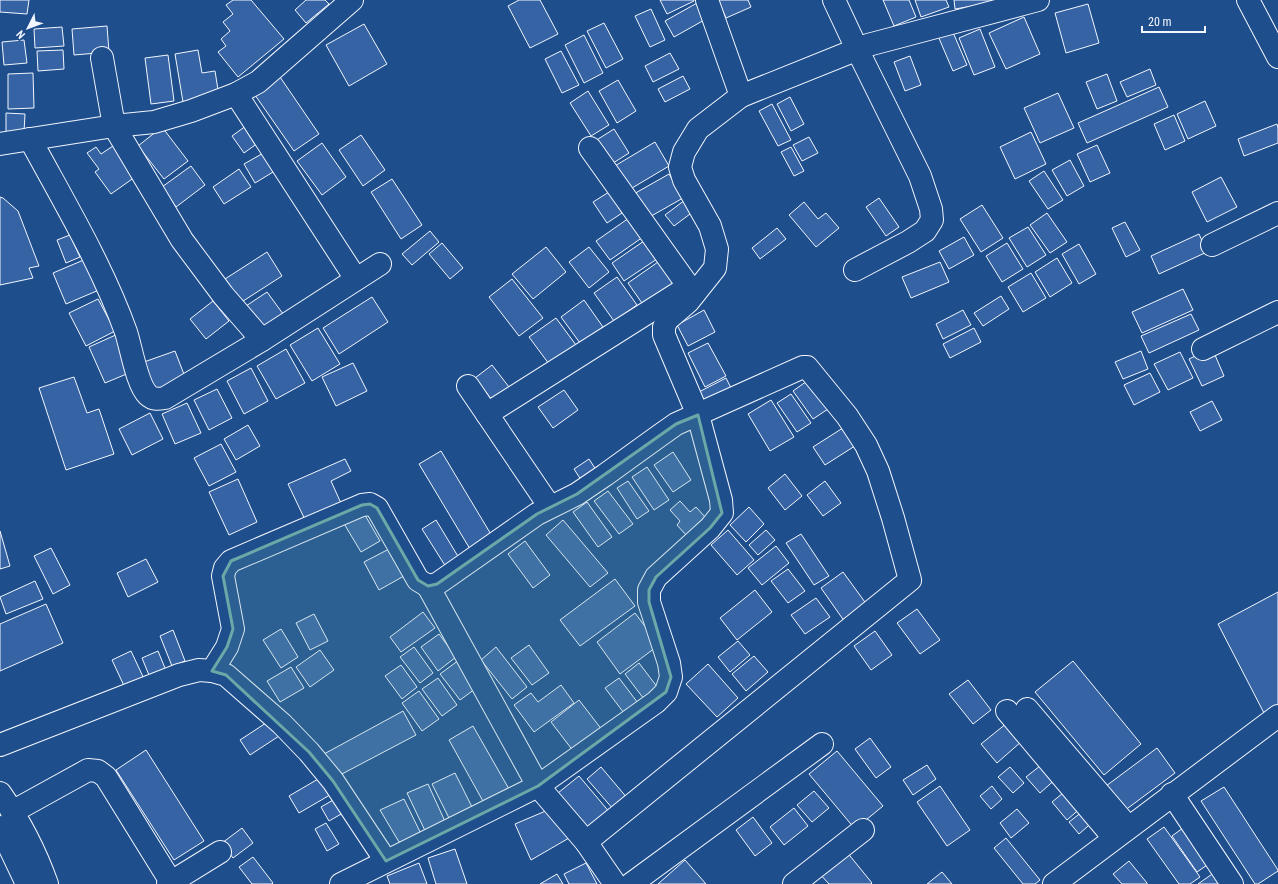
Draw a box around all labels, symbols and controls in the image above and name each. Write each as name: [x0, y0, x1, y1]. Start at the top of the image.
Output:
north arrow: [8, 8, 48, 48]
scale bar: [1142, 8, 1205, 34]
text: 20 m: [1148, 15, 1172, 29]
text: N: [14, 27, 28, 41]

